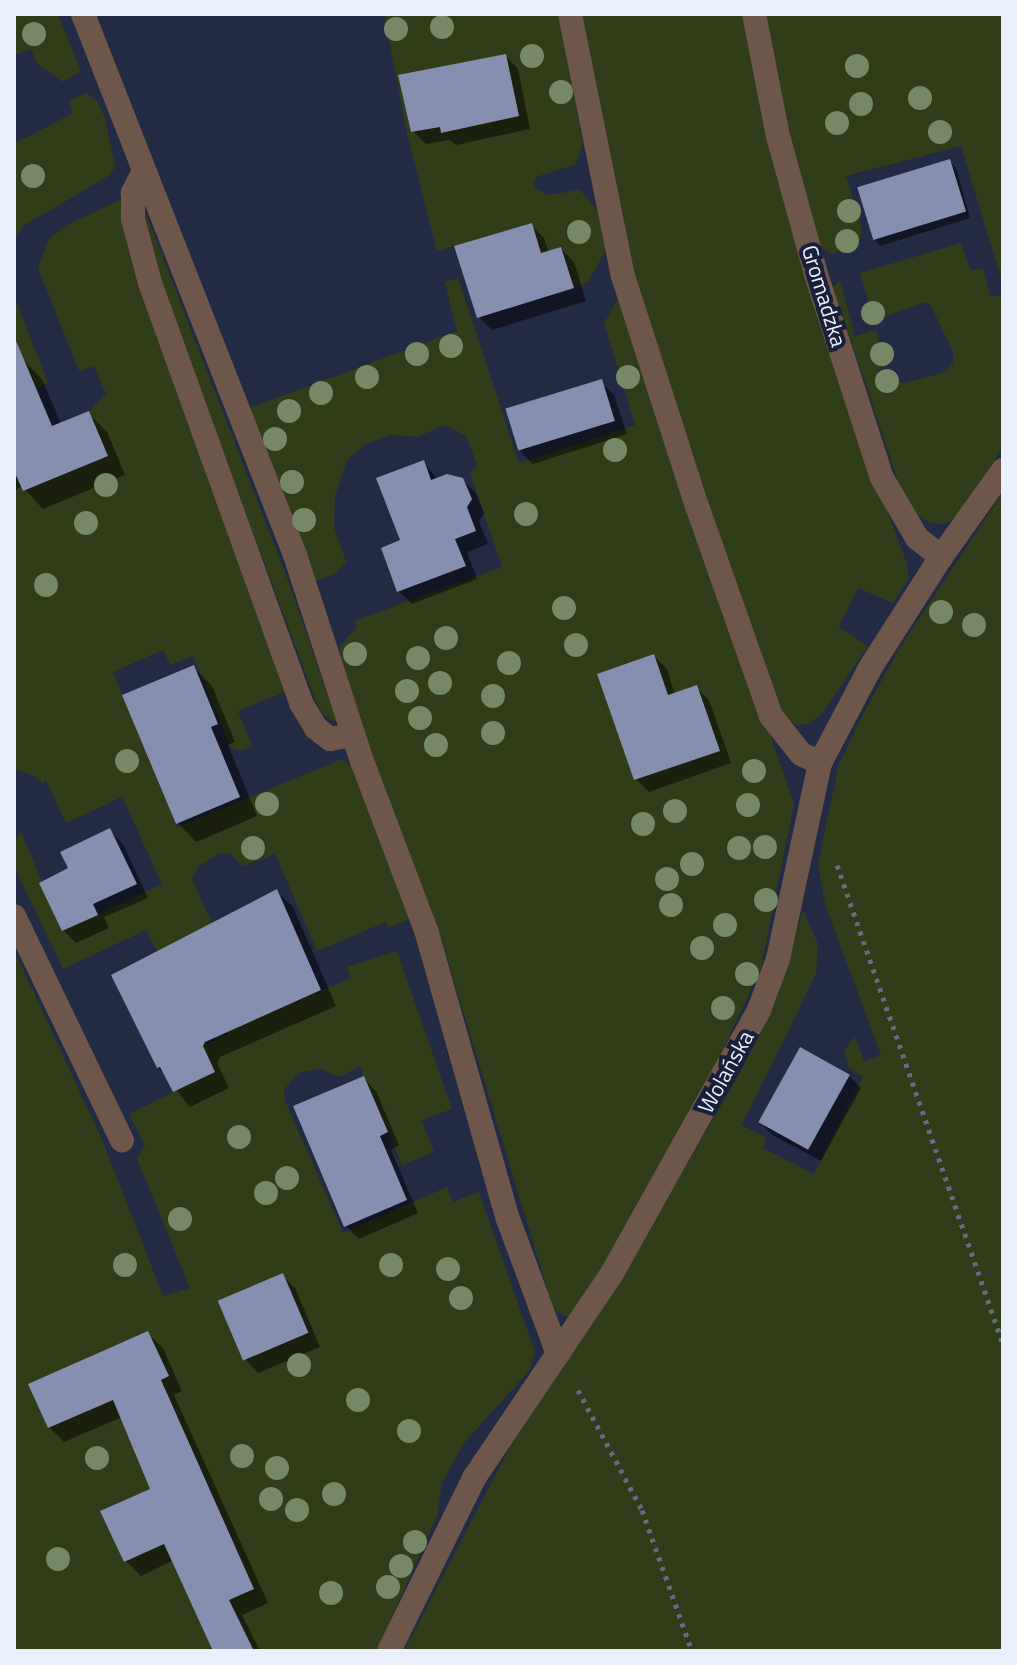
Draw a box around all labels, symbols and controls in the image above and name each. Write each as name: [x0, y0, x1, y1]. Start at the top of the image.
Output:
street label: Gromadzka: [796, 242, 852, 350]
street label: Wolańska: [693, 1026, 759, 1118]

